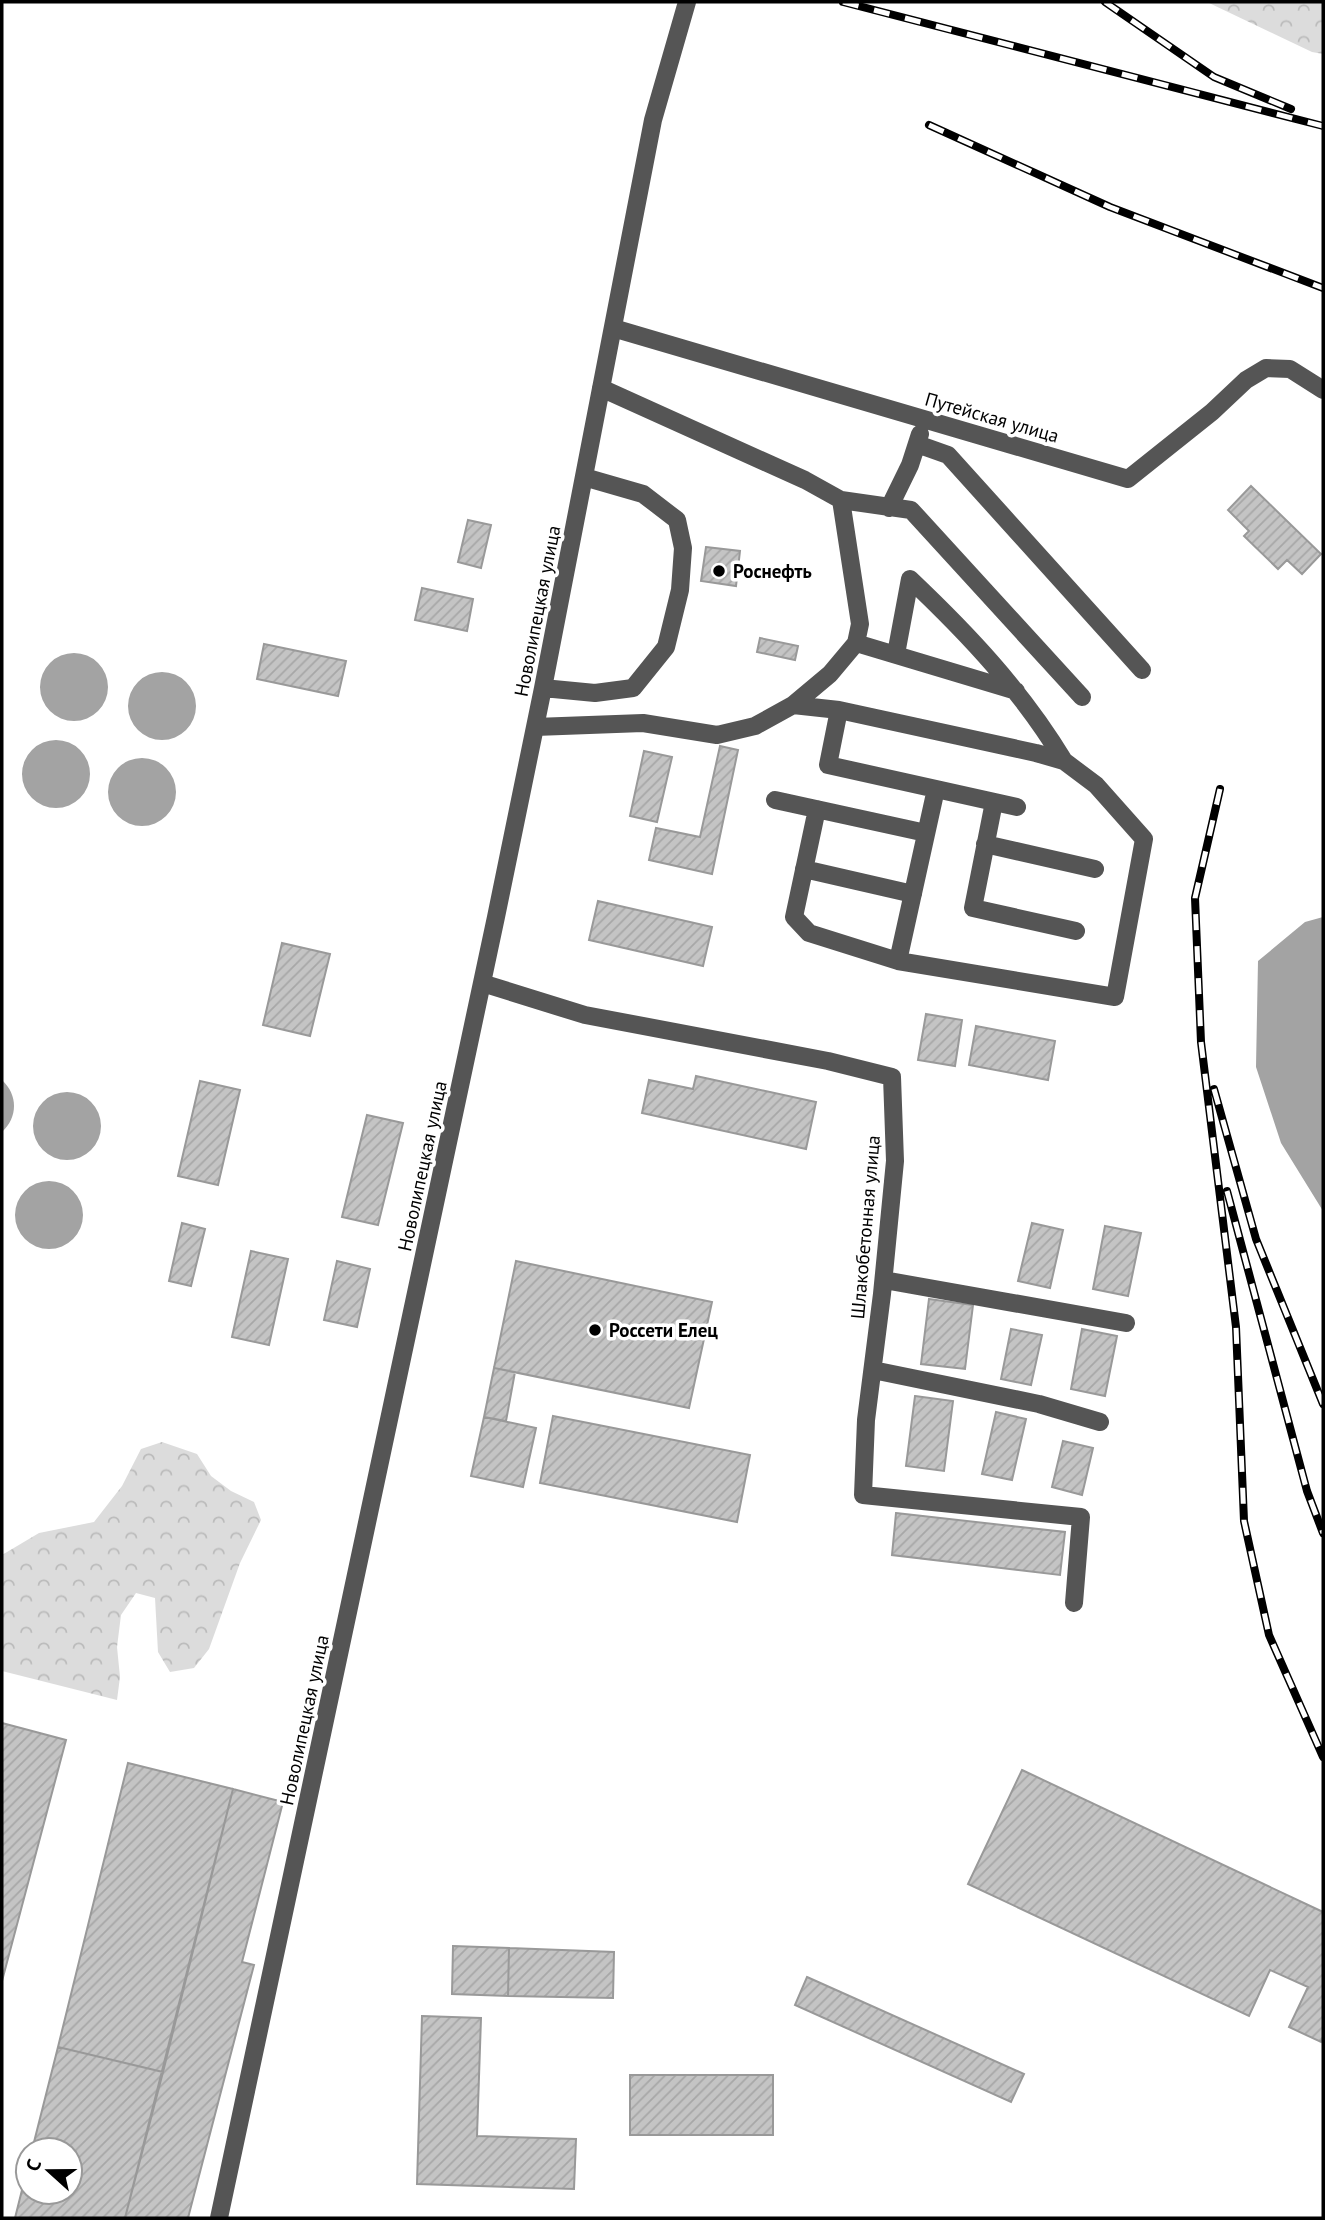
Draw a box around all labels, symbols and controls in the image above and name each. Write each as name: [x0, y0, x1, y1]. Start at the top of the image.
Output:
street label: Путейская улица: [922, 386, 1062, 448]
street label: Новолипецкая улица: [509, 523, 565, 699]
place label: Роснефть: [733, 559, 812, 583]
marker: Роснефть: [711, 563, 727, 579]
street label: Новолипецкая улица: [392, 1079, 452, 1253]
street label: Шлакобетонная улица: [845, 1134, 885, 1320]
place label: Россети Елец: [609, 1318, 718, 1342]
marker: Россети Елец: [587, 1322, 603, 1338]
street label: Новолипецкая улица: [274, 1633, 334, 1807]
north arrow: [14, 2136, 84, 2206]
text: С: [20, 2155, 46, 2174]

